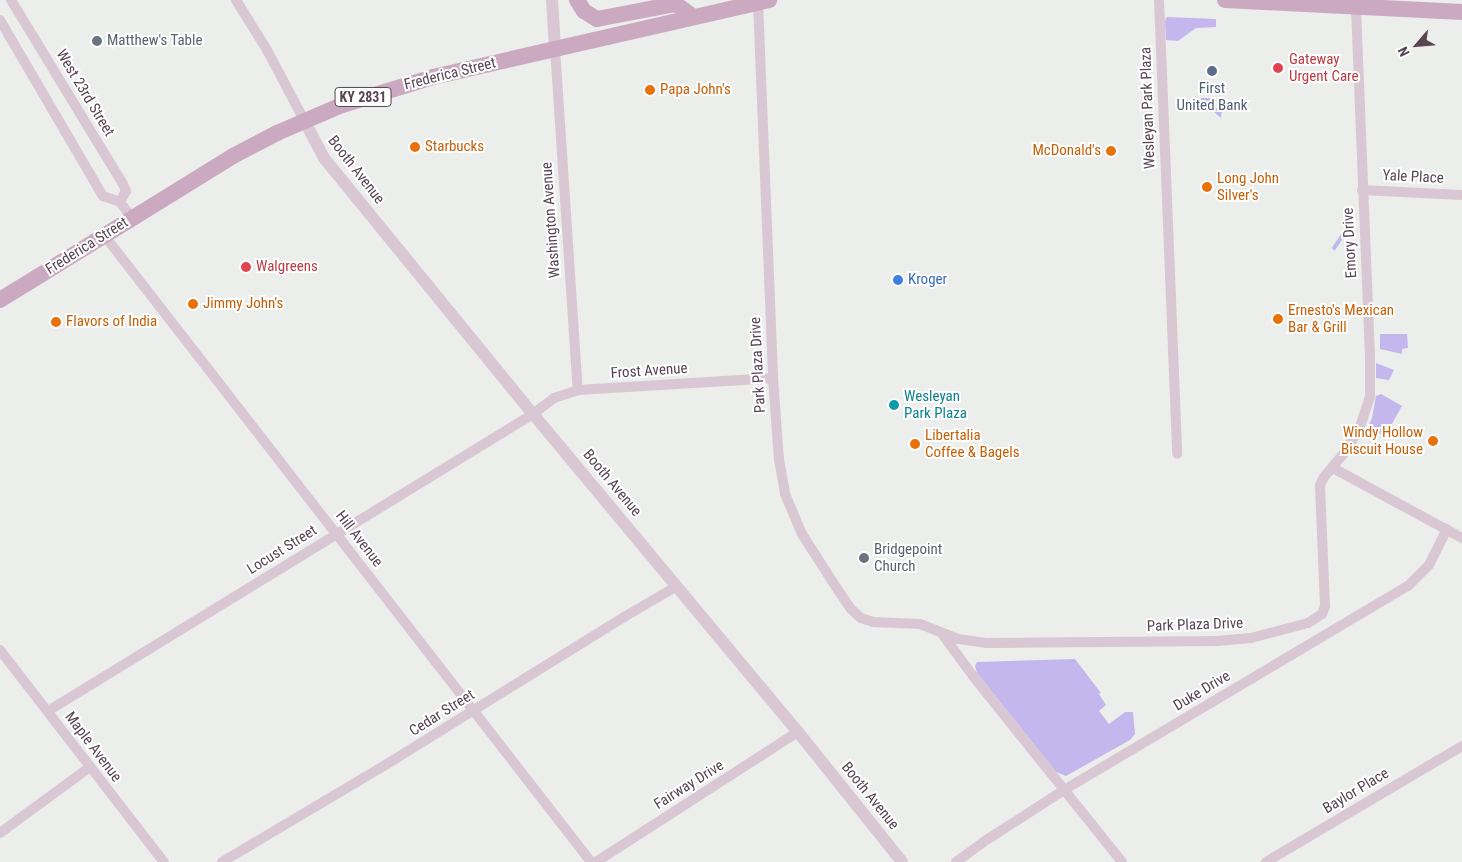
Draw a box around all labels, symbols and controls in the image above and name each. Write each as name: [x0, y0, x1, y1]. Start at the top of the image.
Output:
north arrow: [1392, 20, 1442, 70]
place label: Matthew's Table: [107, 32, 203, 50]
marker: Matthew's Table: [91, 35, 103, 47]
text: N: [1395, 44, 1413, 59]
street label: West 23rd Street: [52, 46, 118, 140]
street label: Wesleyan Park Plaza: [1137, 47, 1159, 169]
place label: Gateway Urgent Care: [1289, 50, 1359, 85]
street label: Frederica Street: [402, 54, 498, 94]
marker: Gateway Urgent Care: [1271, 61, 1285, 75]
marker: First United Bank: [1206, 65, 1218, 77]
place label: First United Bank: [1177, 79, 1247, 114]
place label: Papa John's: [660, 81, 731, 99]
marker: Papa John's: [644, 84, 656, 96]
road number: KY 2831: [334, 85, 392, 108]
street label: Booth Avenue: [324, 132, 388, 208]
place label: Starbucks: [425, 138, 484, 156]
marker: Starbucks: [409, 141, 421, 153]
place label: McDonald's: [1032, 142, 1101, 160]
marker: McDonald's: [1105, 145, 1117, 157]
street label: Washington Avenue: [538, 161, 564, 279]
street label: Yale Place: [1382, 166, 1444, 188]
place label: Long John Silver's: [1217, 169, 1279, 204]
marker: Long John Silver's: [1201, 181, 1213, 193]
street label: Emory Drive: [1339, 207, 1361, 279]
street label: Frederica Street: [43, 214, 131, 278]
place label: Walgreens: [256, 258, 318, 276]
marker: Walgreens: [240, 261, 252, 273]
place label: Kroger: [908, 271, 947, 289]
marker: Kroger: [892, 274, 904, 286]
place label: Jimmy John's: [203, 295, 283, 313]
marker: Jimmy John's: [187, 298, 199, 310]
place label: Ernesto's Mexican Bar & Grill: [1288, 301, 1394, 336]
place label: Flavors of India: [66, 313, 157, 331]
marker: Ernesto's Mexican Bar & Grill: [1272, 313, 1284, 325]
marker: Flavors of India: [50, 316, 62, 328]
street label: Park Plaza Drive: [746, 316, 770, 414]
street label: Frost Avenue: [610, 359, 688, 383]
place label: Wesleyan Park Plaza: [904, 387, 967, 422]
marker: Wesleyan Park Plaza: [888, 399, 900, 411]
place label: Windy Hollow Biscuit House: [1341, 423, 1423, 458]
place label: Libertalia Coffee & Bagels: [925, 426, 1020, 461]
marker: Windy Hollow Biscuit House: [1427, 435, 1439, 447]
marker: Libertalia Coffee & Bagels: [909, 438, 921, 450]
street label: Booth Avenue: [579, 446, 645, 520]
street label: Hill Avenue: [332, 507, 386, 571]
street label: Locust Street: [244, 522, 320, 578]
place label: Bridgepoint Church: [874, 540, 942, 575]
marker: Bridgepoint Church: [858, 552, 870, 564]
street label: Park Plaza Drive: [1147, 614, 1243, 636]
street label: Duke Drive: [1170, 667, 1234, 715]
street label: Cedar Street: [406, 686, 478, 740]
street label: Maple Avenue: [61, 708, 125, 786]
street label: Fairway Drive: [651, 757, 727, 813]
street label: Booth Avenue: [837, 759, 903, 833]
street label: Baylor Place: [1320, 764, 1392, 818]

